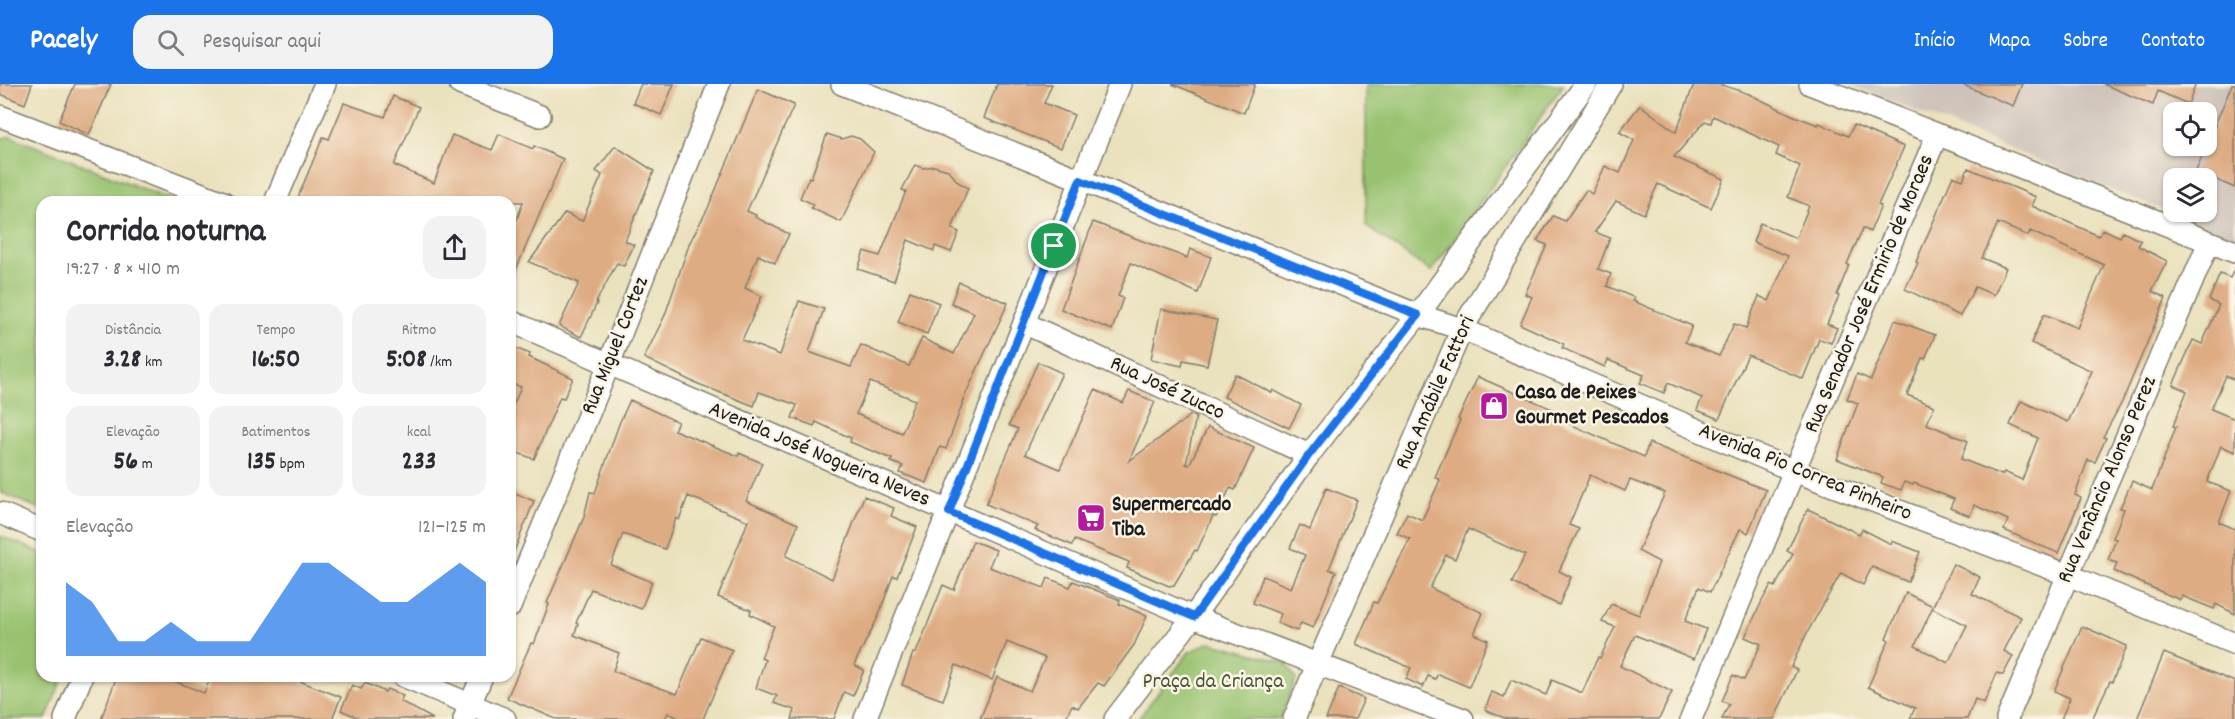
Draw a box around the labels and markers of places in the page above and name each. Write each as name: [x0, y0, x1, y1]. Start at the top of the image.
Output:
pin: [1028, 220, 1079, 271]
place label: Casa de Peixes Gourmet Pescados: [1515, 378, 1669, 434]
shop icon: Casa de Peixes Gourmet Pescados: [1478, 390, 1510, 422]
place label: Supermercado Tiba: [1112, 490, 1232, 546]
supermarket icon: Supermercado Tiba: [1075, 502, 1107, 534]

